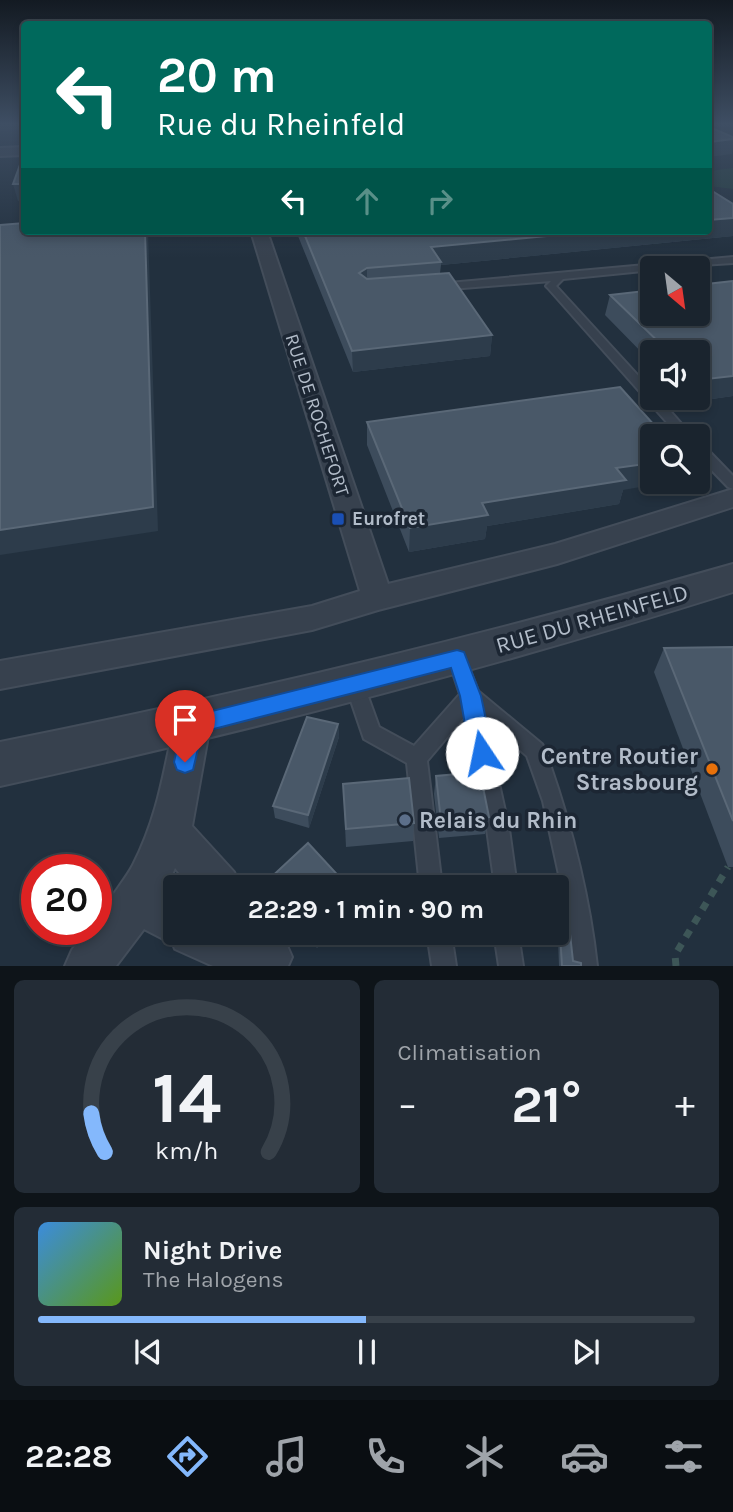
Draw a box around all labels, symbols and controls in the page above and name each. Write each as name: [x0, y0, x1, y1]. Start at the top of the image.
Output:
text: 20 m: [157, 47, 277, 104]
icon: left: [42, 49, 133, 140]
text: Rue du Rheinfeld: [157, 106, 405, 143]
icon: left: [275, 182, 313, 220]
icon: ahead: [348, 182, 386, 220]
icon: right: [421, 182, 459, 220]
north arrow: [640, 256, 710, 326]
map controls: [640, 256, 710, 494]
street label: RUE DE ROCHEFORT: [280, 331, 354, 499]
button: sound: [640, 340, 710, 410]
button: search: [640, 424, 710, 494]
place label: Eurofret: [352, 508, 425, 530]
marker: Eurofret: [330, 511, 346, 527]
street label: RUE DU RHEINFELD: [493, 579, 691, 659]
pin: [155, 690, 215, 762]
icon: arrive: [166, 701, 204, 739]
position arrow: [445, 716, 519, 790]
place label: Centre Routier Strasbourg: [541, 743, 698, 796]
marker: Centre Routier Strasbourg: [704, 761, 720, 777]
place label: Relais du Rhin: [419, 807, 577, 834]
marker: Relais du Rhin: [397, 812, 413, 828]
speed limit sign: 20: [21, 854, 112, 945]
text: 22:29 · 1 min · 90 m: [248, 894, 484, 925]
text: Climatisation: [398, 1039, 541, 1066]
text: 14: [152, 1056, 221, 1141]
text: 21°: [511, 1074, 581, 1135]
text: −: [398, 1082, 417, 1127]
text: +: [675, 1082, 695, 1127]
text: km/h: [155, 1136, 218, 1165]
text: Night Drive: [143, 1235, 282, 1266]
text: The Halogens: [143, 1266, 283, 1293]
icon: previous: [129, 1333, 167, 1371]
icon: pause: [348, 1333, 386, 1371]
icon: next: [567, 1333, 605, 1371]
icon: directions: [163, 1432, 212, 1481]
icon: music: [262, 1432, 311, 1481]
icon: phone: [361, 1432, 410, 1481]
icon: climate: [460, 1432, 509, 1481]
icon: car: [560, 1432, 609, 1481]
icon: filters: [659, 1432, 708, 1481]
text: 22:28: [25, 1438, 113, 1475]

